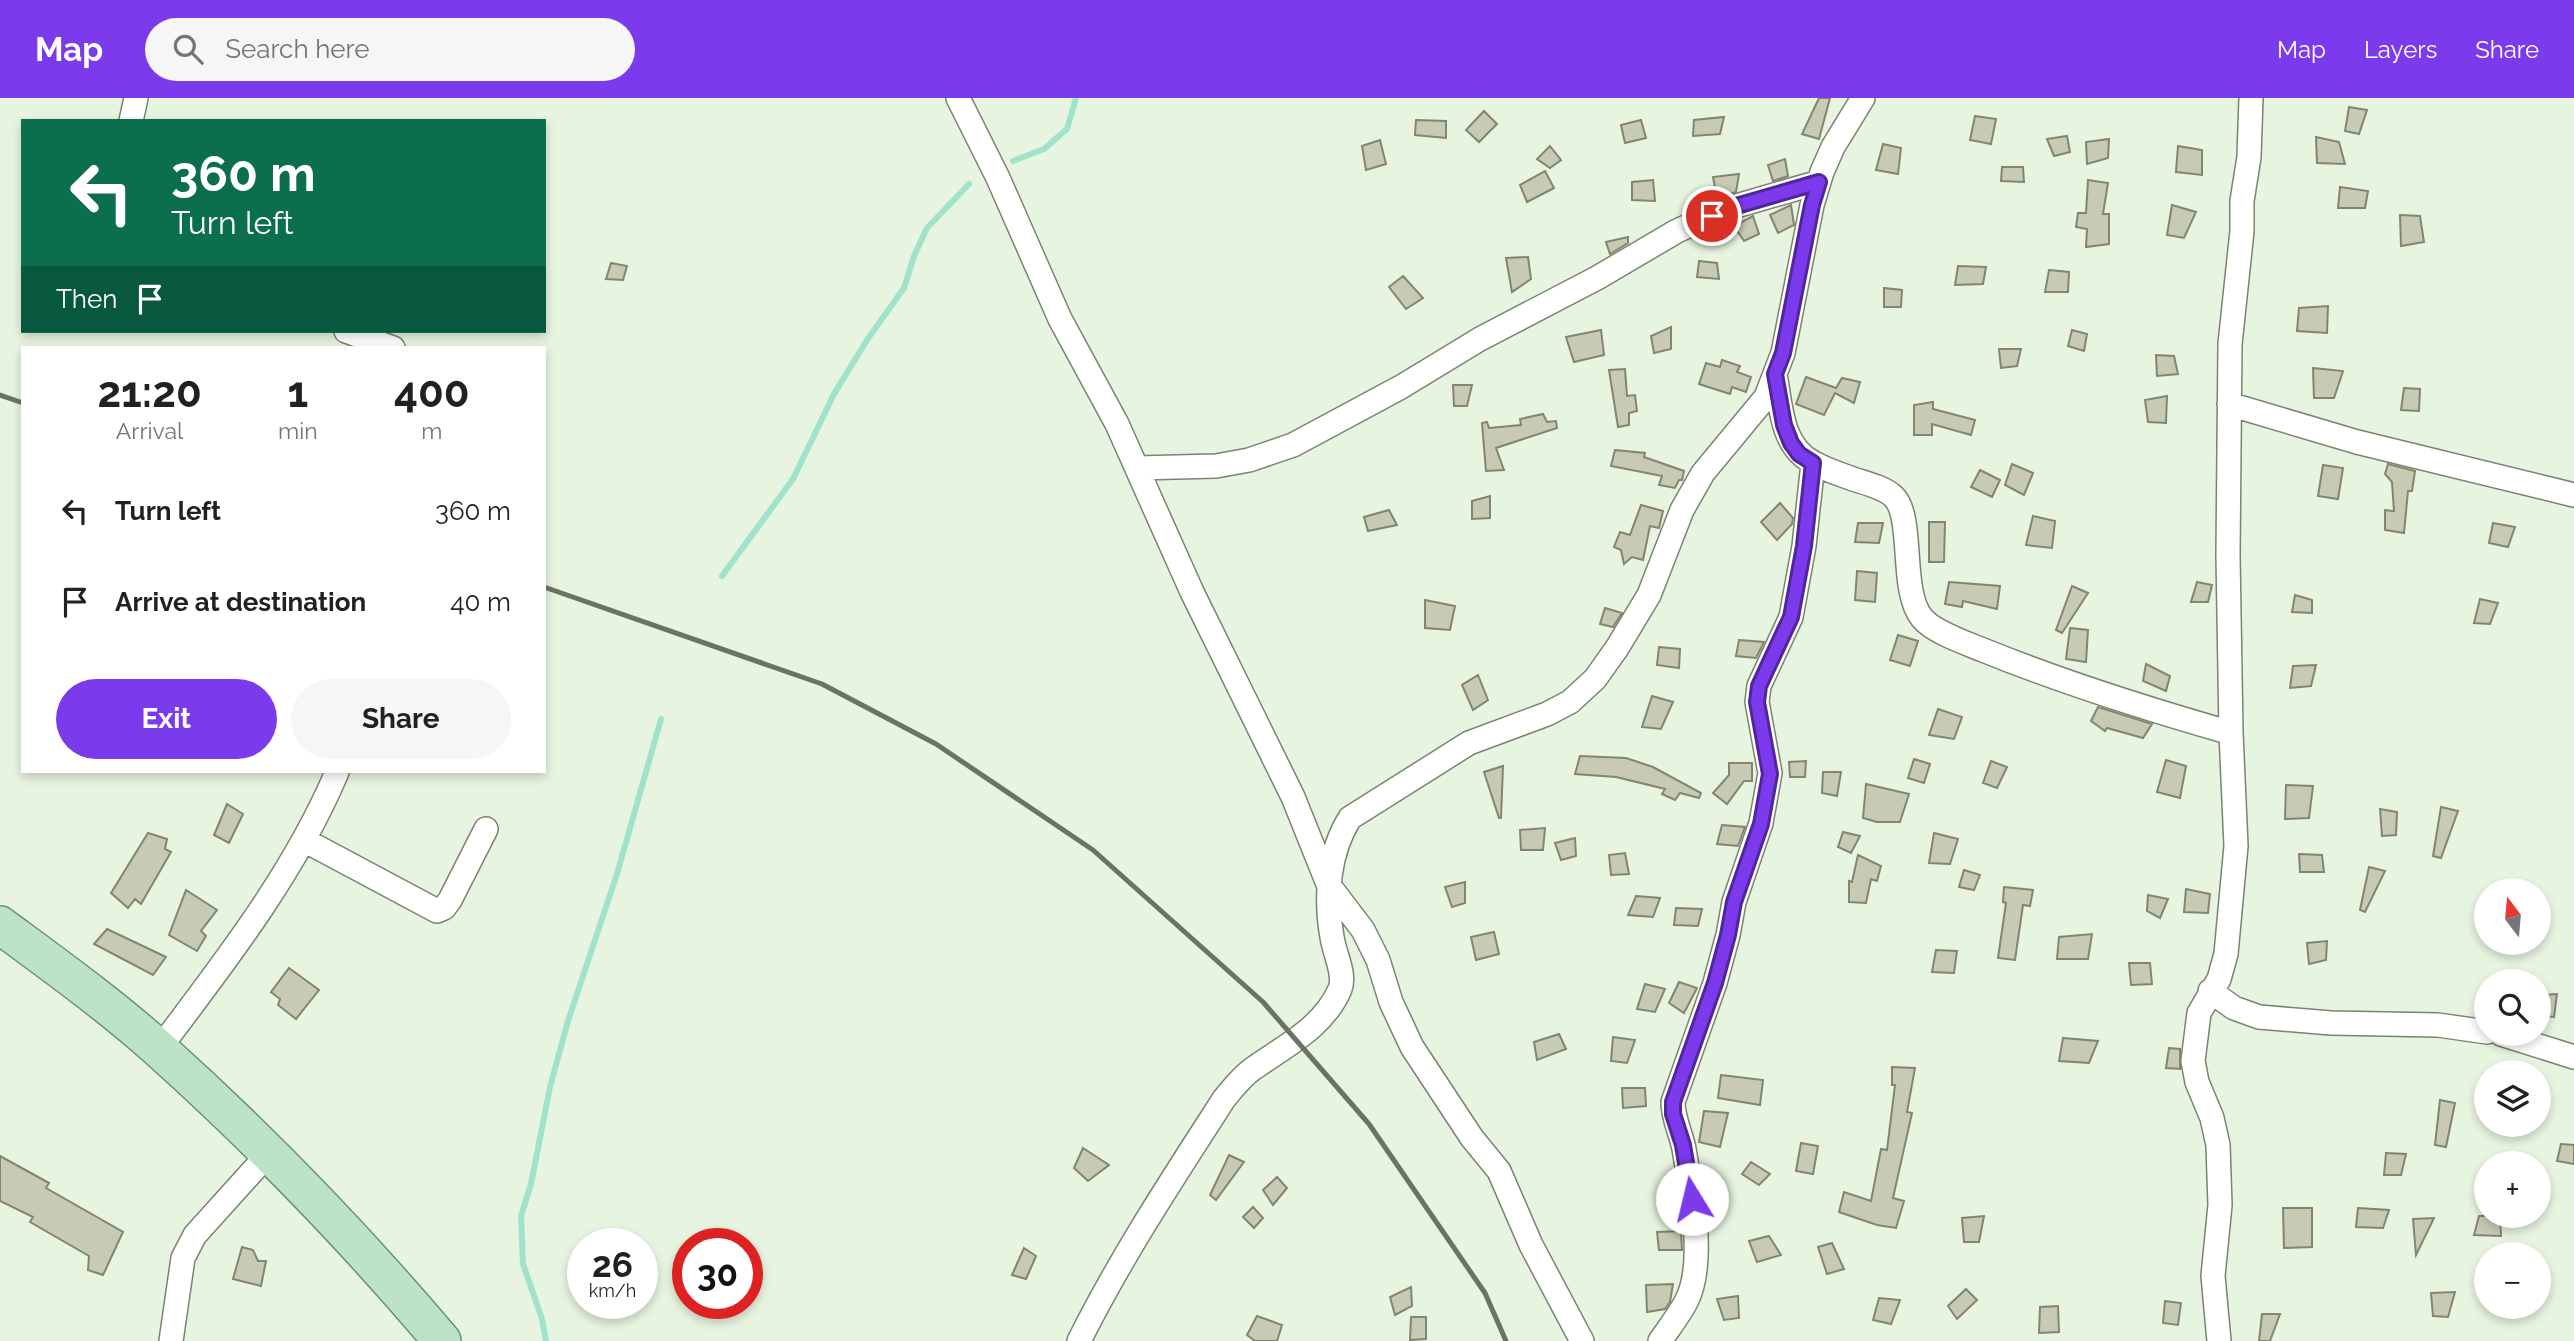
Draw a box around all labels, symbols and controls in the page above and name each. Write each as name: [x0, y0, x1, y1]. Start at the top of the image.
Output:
search box: [145, 18, 635, 81]
text: Map: [35, 30, 103, 69]
icon: search: [169, 30, 207, 68]
text: Search here: [225, 34, 370, 64]
text: Map: [2277, 35, 2326, 64]
text: Layers: [2364, 35, 2437, 64]
text: Share: [2475, 35, 2539, 64]
text: 360 m: [171, 145, 316, 202]
icon: left: [56, 147, 147, 238]
pin: [1682, 186, 1742, 246]
icon: arrive: [1693, 197, 1731, 235]
text: Turn left: [171, 204, 293, 241]
icon: arrive: [131, 280, 169, 318]
text: Then: [56, 284, 117, 314]
text: 21:20: [97, 368, 202, 417]
text: 1: [287, 368, 308, 417]
text: 400: [394, 368, 470, 417]
text: Arrival: [116, 417, 183, 444]
text: min: [278, 417, 318, 444]
text: m: [421, 417, 442, 444]
icon: left: [56, 492, 94, 530]
text: Turn left: [115, 496, 221, 526]
text: 360 m: [435, 496, 511, 526]
icon: arrive: [56, 583, 94, 621]
text: Arrive at destination: [115, 587, 366, 617]
text: 40 m: [450, 587, 511, 617]
button: Exit: [56, 679, 277, 759]
button: Share: [291, 679, 511, 759]
north arrow: [2474, 878, 2552, 956]
map controls: [2474, 878, 2551, 1319]
button: search: [2474, 969, 2551, 1046]
button: layers: [2474, 1060, 2551, 1137]
button: +: [2474, 1151, 2551, 1228]
position arrow: [1655, 1162, 1729, 1236]
speed limit sign: 30: [672, 1228, 763, 1319]
button: −: [2474, 1242, 2551, 1319]
text: 26: [592, 1244, 633, 1285]
text: km/h: [589, 1280, 636, 1301]

